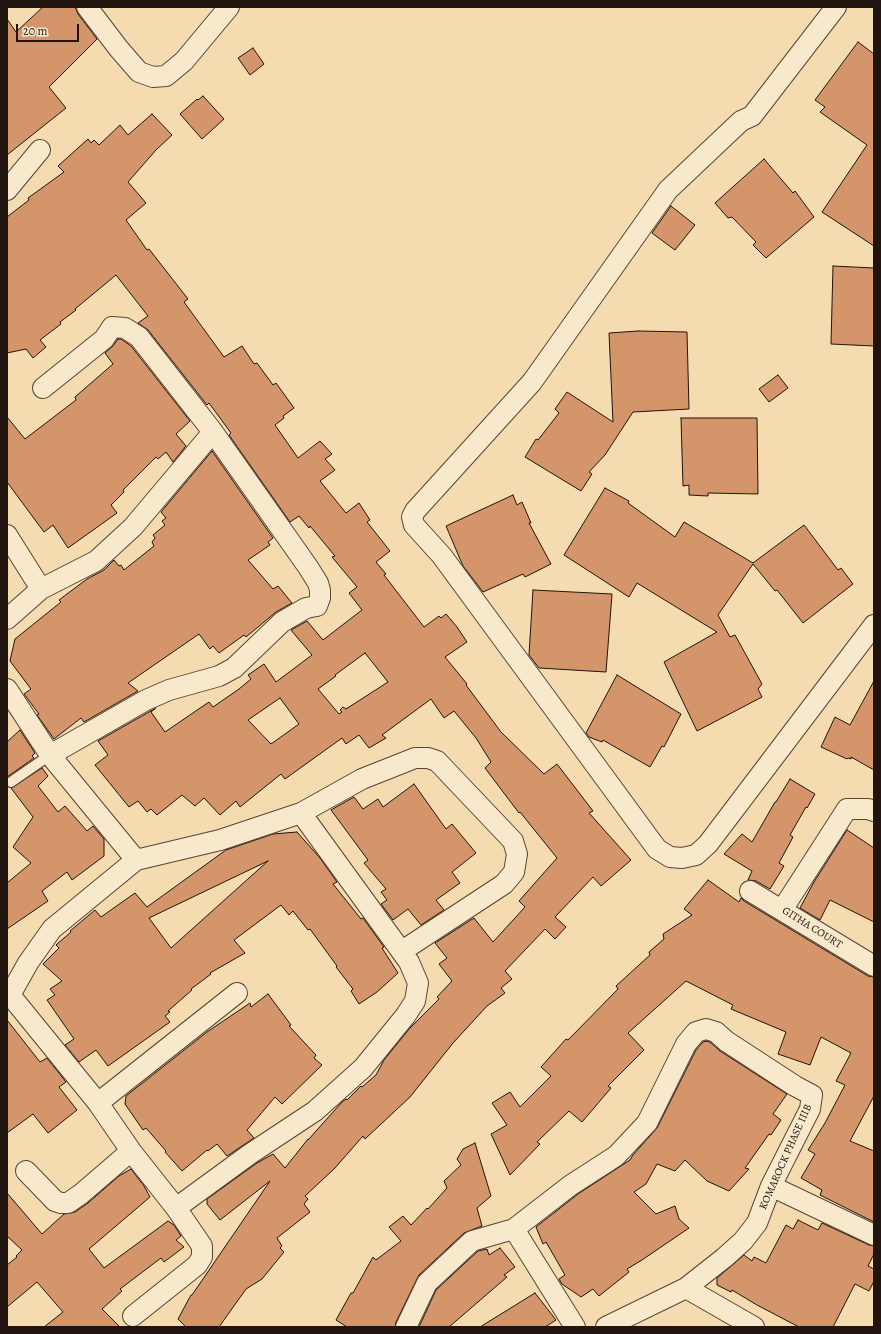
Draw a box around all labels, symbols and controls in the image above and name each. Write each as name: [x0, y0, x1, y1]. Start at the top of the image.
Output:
scale bar: [18, 16, 81, 42]
text: 20 m: [23, 23, 47, 39]
street label: GITHA COURT: [779, 904, 845, 952]
street label: KOMAROCK PHASE IIIB: [757, 1102, 815, 1212]

